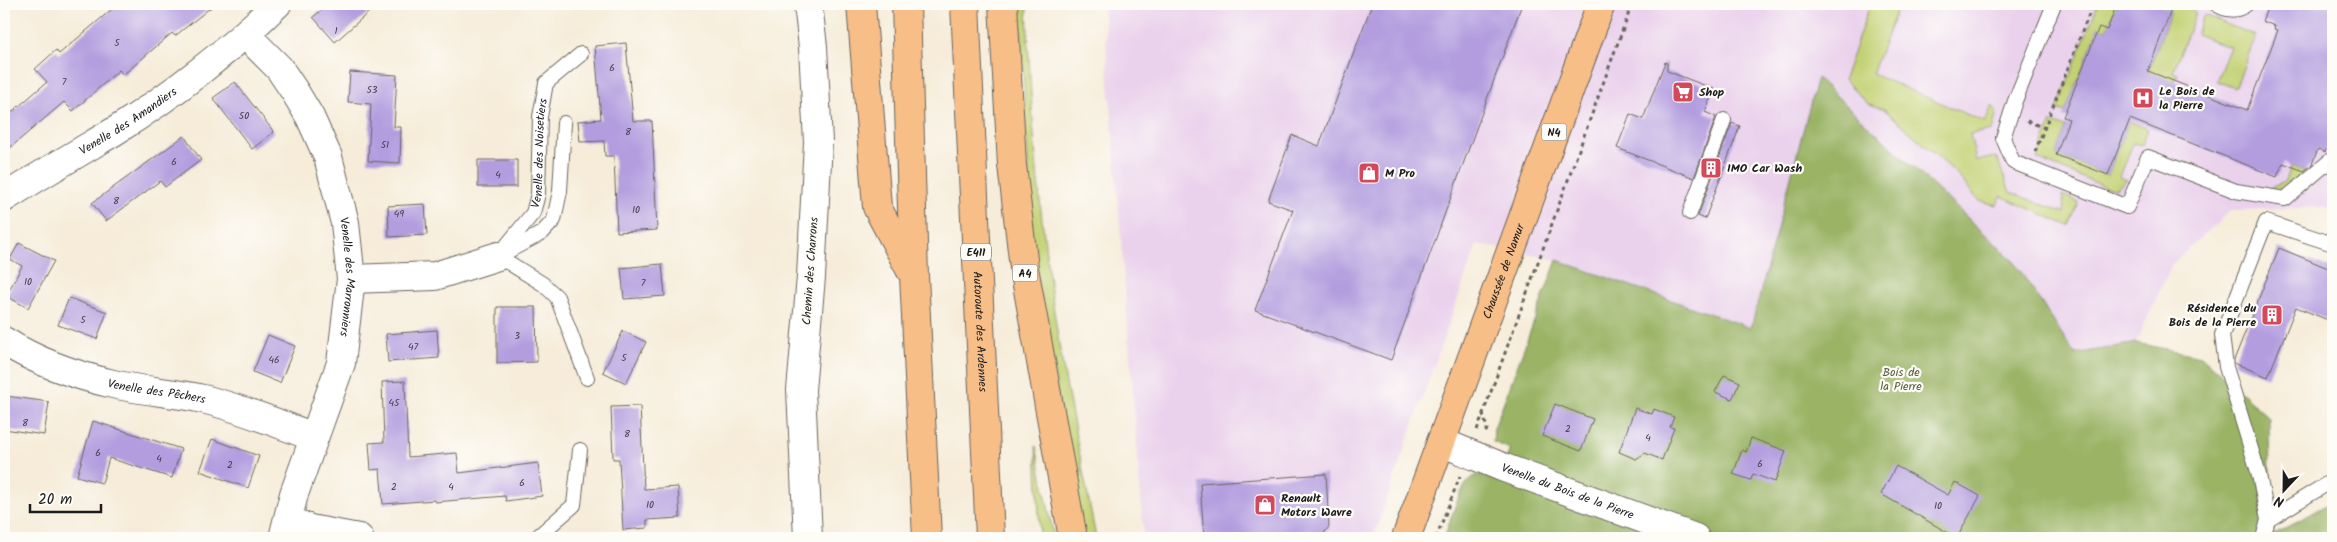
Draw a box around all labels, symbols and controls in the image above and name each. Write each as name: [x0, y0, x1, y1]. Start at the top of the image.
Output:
house number: 1: [334, 23, 338, 39]
house number: 5: [114, 35, 120, 51]
house number: 6: [609, 60, 615, 76]
house number: 7: [62, 74, 67, 90]
supermarket icon: Shop: [1671, 80, 1695, 104]
house number: 53: [366, 82, 378, 98]
place label: Le Bois de la Pierre: [2159, 82, 2215, 115]
street label: Venelle des Amandiers: [76, 83, 181, 160]
place label: Shop: [1699, 83, 1725, 102]
hospital icon: Le Bois de la Pierre: [2131, 86, 2155, 110]
street label: Venelle des Noisetiers: [526, 97, 553, 210]
house number: 50: [239, 108, 249, 124]
house number: 8: [625, 124, 632, 140]
road number: N4: [1542, 124, 1566, 140]
house number: 51: [381, 137, 389, 153]
house number: 6: [171, 154, 177, 170]
building icon: IMO Car Wash: [1699, 156, 1723, 180]
place label: IMO Car Wash: [1727, 159, 1802, 178]
shop icon: M Pro: [1357, 161, 1381, 185]
place label: M Pro: [1385, 164, 1416, 183]
house number: 4: [495, 167, 501, 183]
house number: 8: [113, 193, 120, 209]
house number: 10: [632, 202, 640, 218]
house number: 49: [394, 206, 404, 222]
street label: Venelle des Marronniers: [334, 215, 360, 338]
street label: Chemin des Charrons: [797, 216, 824, 326]
street label: Chaussée de Namur: [1478, 220, 1530, 322]
road number: E411: [961, 243, 991, 260]
road number: A4: [1012, 264, 1038, 282]
street label: Autoroute des Ardennes: [968, 271, 992, 392]
house number: 10: [24, 274, 32, 290]
house number: 7: [641, 275, 646, 291]
place label: Résidence du Bois de la Pierre: [2169, 299, 2256, 332]
building icon: Résidence du Bois de la Pierre: [2260, 303, 2284, 327]
house number: 5: [80, 312, 86, 328]
house number: 3: [514, 328, 520, 344]
house number: 47: [408, 339, 418, 355]
house number: 5: [621, 350, 627, 366]
house number: 46: [268, 352, 280, 368]
park label: Bois de la Pierre: [1880, 363, 1922, 396]
street label: Venelle des Pêchers: [106, 374, 208, 409]
house number: 45: [389, 395, 400, 411]
house number: 8: [22, 415, 29, 431]
house number: 2: [1565, 421, 1571, 437]
house number: 8: [624, 426, 631, 442]
house number: 4: [1645, 430, 1651, 446]
house number: 6: [95, 445, 101, 461]
house number: 4: [156, 451, 162, 467]
house number: 6: [1757, 456, 1763, 472]
house number: 2: [227, 457, 233, 473]
street label: Venelle du Bois de la Pierre: [1499, 459, 1637, 525]
north arrow: [2260, 464, 2310, 514]
house number: 6: [519, 475, 525, 491]
house number: 2: [391, 479, 397, 495]
house number: 4: [448, 479, 454, 495]
scale bar: [30, 482, 101, 514]
text: 20 m: [38, 488, 72, 512]
place label: Renault Motors Wavre: [1281, 489, 1352, 522]
text: N: [2271, 489, 2288, 513]
shop icon: Renault Motors Wavre: [1253, 493, 1277, 517]
house number: 10: [646, 497, 654, 513]
house number: 10: [1934, 498, 1942, 514]

